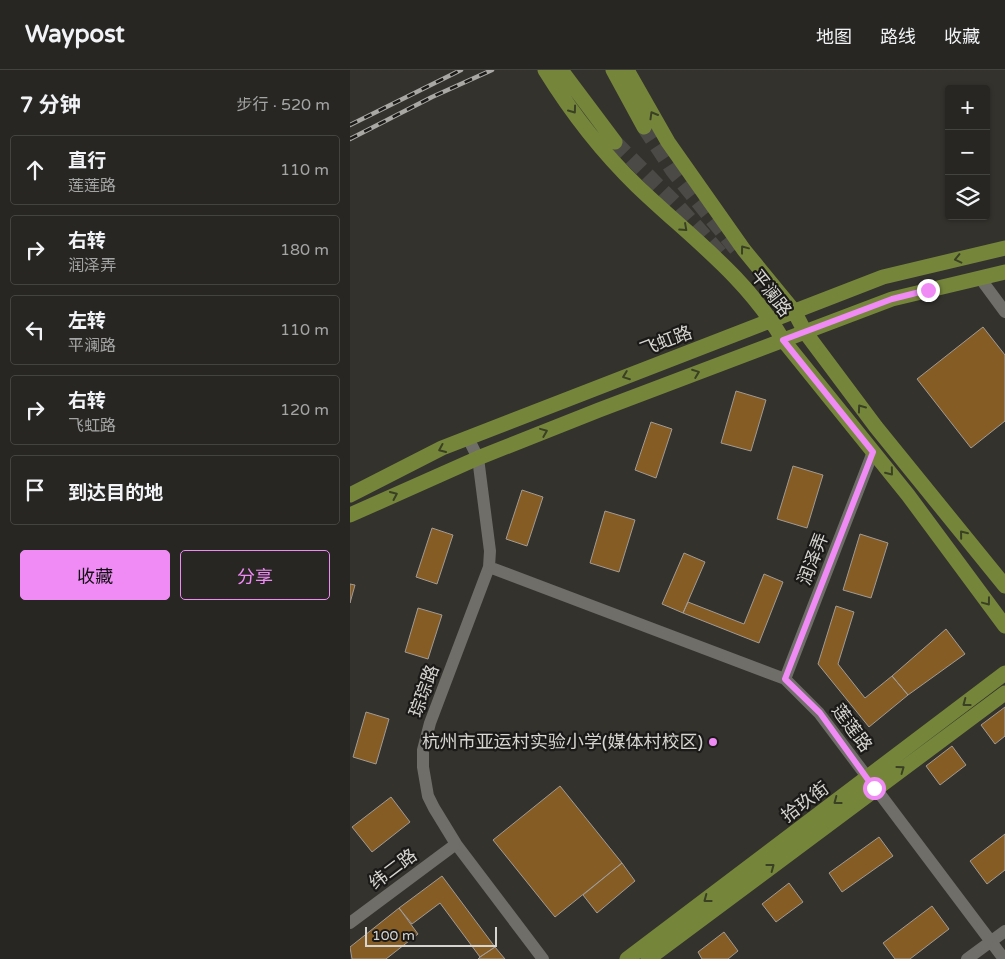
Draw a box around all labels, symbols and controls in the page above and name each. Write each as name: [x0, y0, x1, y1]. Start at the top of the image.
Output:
text: Waypost: [25, 20, 125, 49]
text: 地图: [816, 26, 852, 48]
text: 路线: [880, 26, 916, 48]
text: 收藏: [944, 26, 980, 48]
map controls: [945, 85, 990, 220]
button: +: [945, 85, 990, 130]
text: 7 分钟: [20, 93, 81, 118]
text: 步行 · 520 m: [237, 95, 330, 115]
one-way arrow: [567, 104, 576, 114]
one-way arrow: [649, 111, 659, 120]
button: −: [945, 130, 990, 175]
text: 直行: [68, 150, 106, 172]
icon: ahead: [21, 156, 49, 184]
text: 110 m: [280, 160, 329, 180]
button: layers: [945, 175, 990, 220]
text: 莲莲路: [68, 176, 116, 196]
one-way arrow: [679, 222, 688, 231]
text: 右转: [68, 230, 106, 252]
icon: right: [21, 236, 49, 264]
text: 180 m: [280, 240, 329, 260]
one-way arrow: [741, 245, 750, 255]
one-way arrow: [953, 253, 962, 264]
text: 润泽弄: [68, 256, 116, 276]
street label: 平澜路: [746, 265, 796, 321]
route end: [917, 279, 940, 302]
text: 左转: [68, 310, 106, 332]
icon: left: [21, 316, 49, 344]
text: 110 m: [280, 320, 329, 340]
street label: 飞虹路: [637, 321, 695, 361]
text: 平澜路: [68, 336, 116, 356]
one-way arrow: [691, 369, 700, 379]
one-way arrow: [622, 370, 631, 381]
text: 右转: [68, 390, 106, 412]
icon: right: [21, 396, 49, 424]
text: 120 m: [280, 400, 329, 420]
one-way arrow: [859, 405, 867, 414]
text: 飞虹路: [68, 416, 116, 436]
one-way arrow: [539, 428, 548, 438]
one-way arrow: [438, 442, 447, 453]
one-way arrow: [884, 466, 892, 475]
icon: arrive: [21, 476, 49, 504]
text: 到达目的地: [68, 482, 163, 504]
one-way arrow: [389, 491, 398, 502]
street label: 润泽弄: [793, 530, 833, 588]
one-way arrow: [960, 531, 969, 540]
button: 收藏: [20, 550, 170, 600]
button: 分享: [180, 550, 330, 600]
one-way arrow: [981, 596, 990, 606]
street label: 琮琮路: [404, 662, 444, 720]
one-way arrow: [963, 697, 972, 705]
street label: 莲莲路: [827, 700, 877, 756]
place label: 杭州市亚运村实验小学(媒体村校区): [422, 731, 703, 753]
marker: 杭州市亚运村实验小学(媒体村校区): [707, 736, 719, 748]
one-way arrow: [895, 766, 905, 775]
street label: 拾玖街: [777, 777, 833, 827]
route start: [863, 777, 886, 800]
one-way arrow: [833, 795, 843, 804]
street label: 纬二路: [365, 844, 421, 894]
one-way arrow: [765, 864, 774, 872]
one-way arrow: [704, 893, 713, 901]
scale bar: [365, 924, 498, 947]
text: 100 m: [372, 927, 415, 944]

